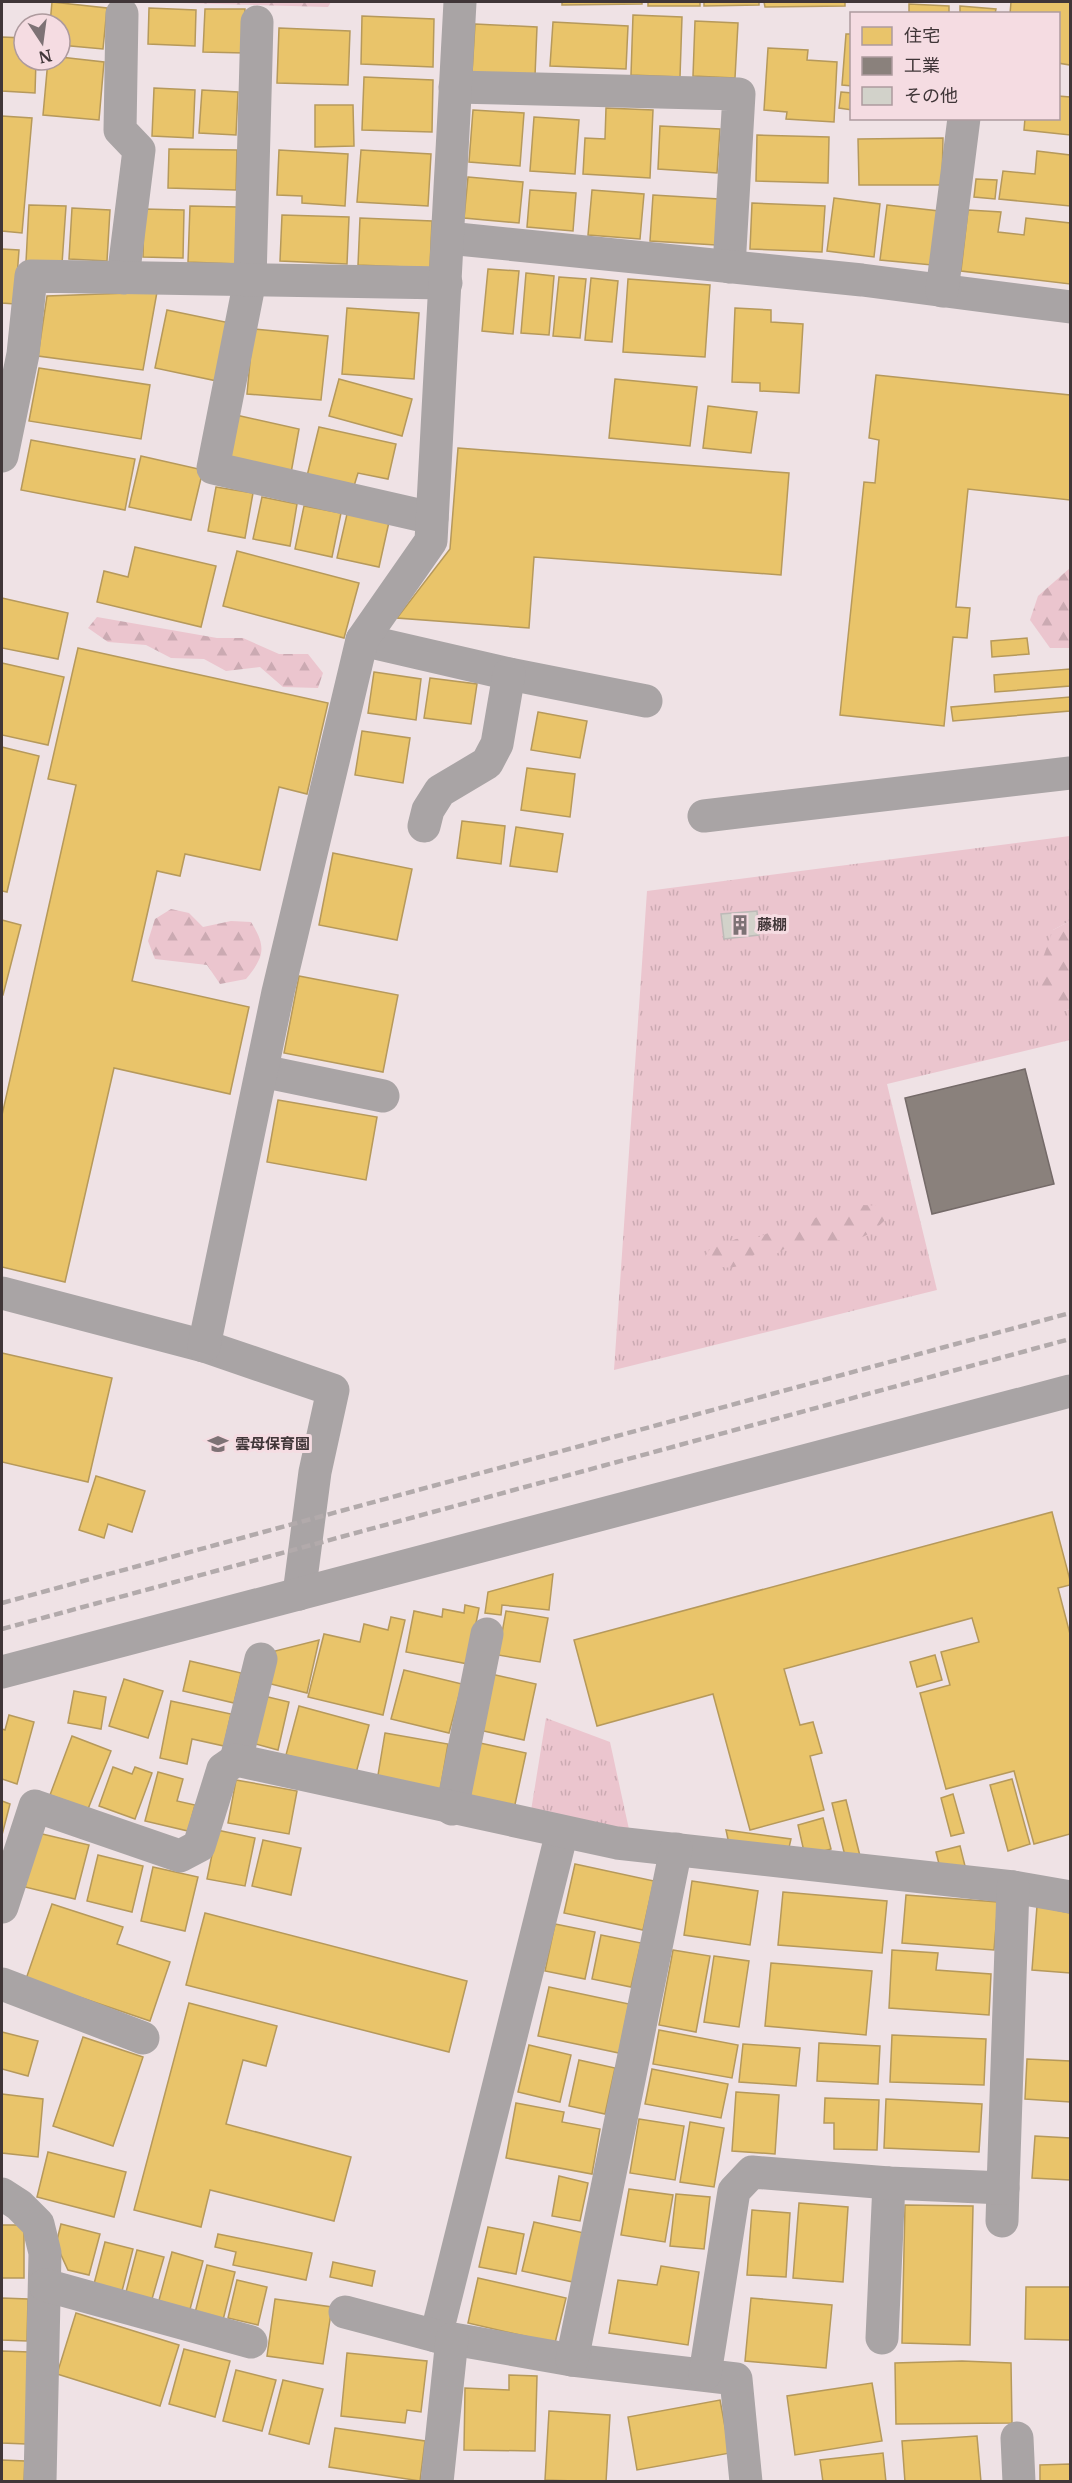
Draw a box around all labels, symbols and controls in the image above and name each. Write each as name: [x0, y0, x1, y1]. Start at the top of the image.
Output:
north arrow: [12, 12, 72, 72]
legend: [850, 12, 1060, 120]
text: 住宅: [904, 24, 940, 47]
text: N: [37, 45, 54, 68]
text: 工業: [904, 54, 940, 77]
text: その他: [904, 84, 958, 107]
building icon: 藤棚: [728, 913, 752, 937]
place label: 藤棚: [757, 915, 787, 934]
school or university icon: 雲母保育園: [206, 1432, 230, 1456]
place label: 雲母保育園: [235, 1434, 310, 1453]

